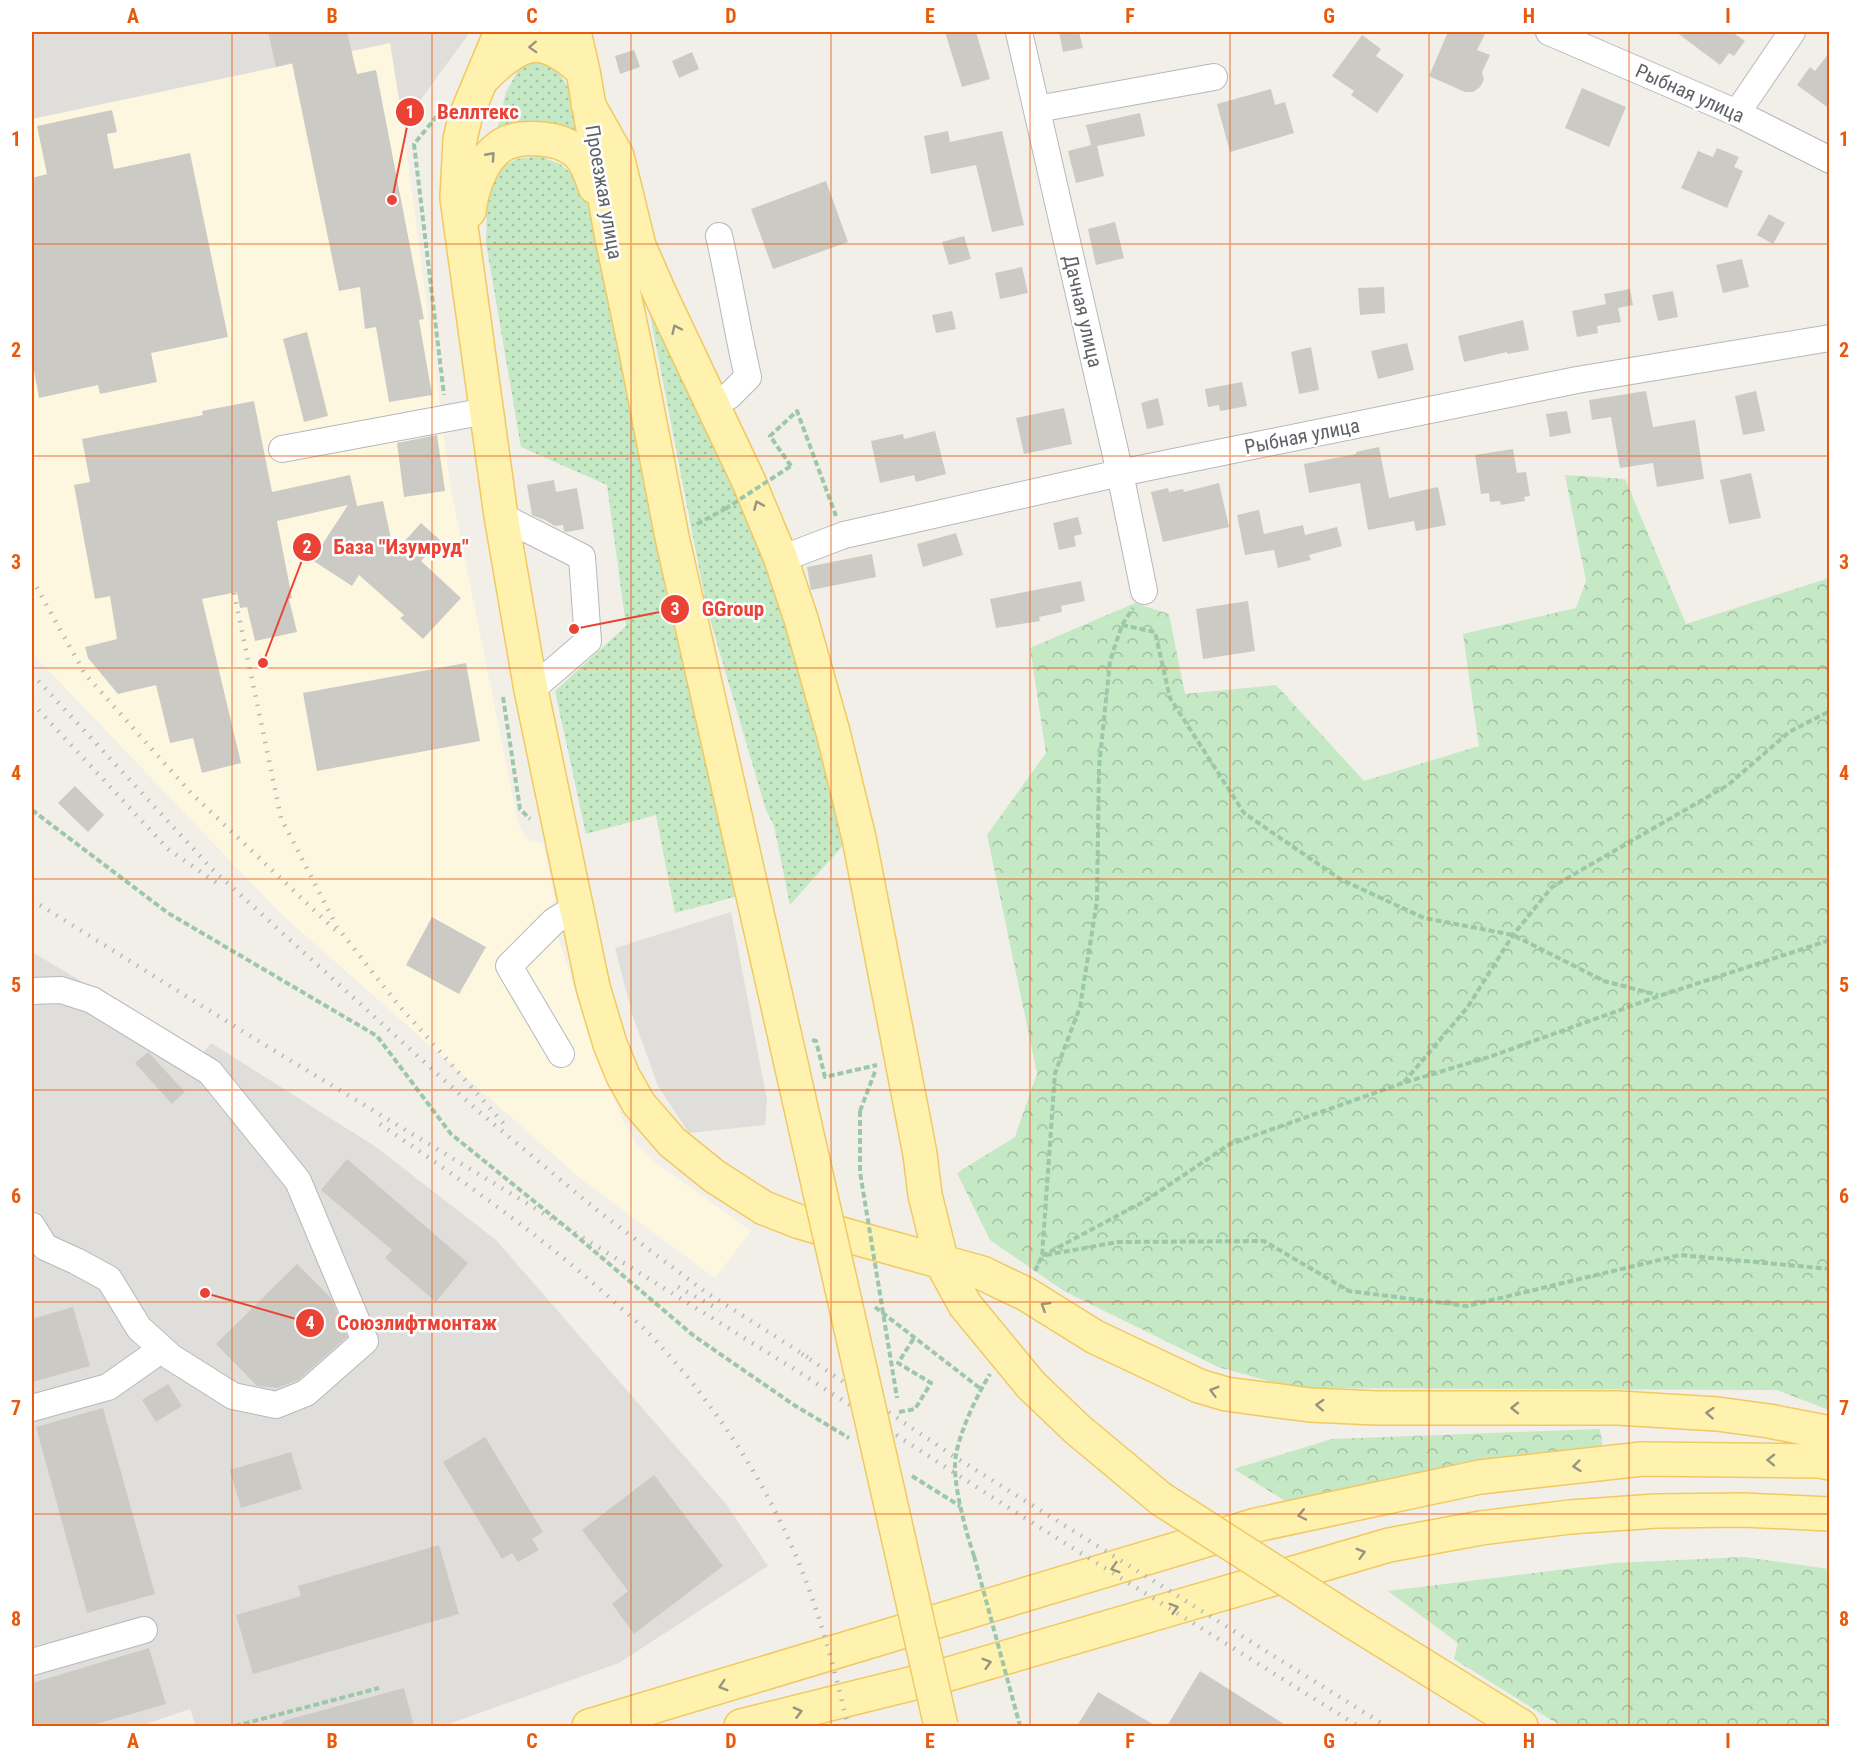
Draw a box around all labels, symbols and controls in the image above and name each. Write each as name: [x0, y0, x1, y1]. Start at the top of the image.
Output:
text: A: [127, 4, 139, 28]
text: B: [326, 4, 338, 28]
text: C: [526, 4, 538, 28]
text: D: [725, 4, 737, 28]
text: E: [925, 4, 935, 28]
text: F: [1125, 4, 1135, 28]
text: G: [1323, 4, 1335, 28]
text: H: [1523, 4, 1535, 28]
text: I: [1725, 4, 1731, 28]
one-way arrow: [528, 41, 537, 53]
street label: Рыбная улица: [1632, 58, 1748, 128]
callout: Веллтекс: [395, 93, 530, 132]
text: Веллтекс: [437, 100, 519, 124]
text: 1: [405, 101, 415, 122]
street label: Проезжая улица: [580, 123, 628, 261]
text: 1: [11, 127, 21, 151]
text: 1: [1839, 127, 1849, 151]
one-way arrow: [484, 153, 495, 163]
street label: Дачная улица: [1058, 252, 1108, 370]
one-way arrow: [671, 324, 683, 335]
text: 2: [11, 338, 21, 362]
text: 2: [1839, 338, 1849, 362]
street label: Рыбная улица: [1242, 413, 1362, 459]
one-way arrow: [753, 500, 765, 511]
callout: База "Изумруд": [292, 527, 481, 566]
text: База "Изумруд": [333, 535, 469, 559]
text: 2: [302, 536, 312, 557]
text: 3: [11, 550, 21, 574]
text: 3: [1839, 550, 1849, 574]
callout: GGroup: [660, 589, 776, 628]
text: GGroup: [702, 597, 764, 621]
text: 3: [670, 598, 680, 619]
text: 4: [11, 761, 21, 785]
text: 4: [1839, 761, 1849, 785]
text: 5: [11, 973, 21, 997]
text: 5: [1839, 973, 1849, 997]
text: 6: [11, 1184, 21, 1208]
text: 6: [1839, 1184, 1849, 1208]
one-way arrow: [1041, 1302, 1052, 1313]
callout: Союзлифтмонтаж: [295, 1304, 509, 1343]
text: Союзлифтмонтаж: [337, 1311, 497, 1335]
text: 4: [305, 1312, 315, 1333]
one-way arrow: [1209, 1386, 1220, 1398]
text: 7: [11, 1396, 21, 1420]
text: 7: [1839, 1396, 1849, 1420]
one-way arrow: [1316, 1399, 1325, 1412]
one-way arrow: [1510, 1402, 1519, 1414]
one-way arrow: [1705, 1407, 1714, 1420]
one-way arrow: [1767, 1454, 1776, 1466]
one-way arrow: [1572, 1459, 1581, 1472]
one-way arrow: [1298, 1508, 1308, 1521]
one-way arrow: [1355, 1548, 1366, 1560]
one-way arrow: [1110, 1561, 1121, 1573]
one-way arrow: [1168, 1603, 1179, 1615]
text: 8: [11, 1607, 21, 1631]
text: 8: [1839, 1607, 1849, 1631]
one-way arrow: [981, 1658, 991, 1670]
one-way arrow: [718, 1679, 729, 1691]
one-way arrow: [793, 1707, 803, 1720]
text: A: [127, 1729, 139, 1753]
text: B: [326, 1729, 338, 1753]
text: C: [526, 1729, 538, 1753]
text: D: [725, 1729, 737, 1753]
text: E: [925, 1729, 935, 1753]
text: F: [1125, 1729, 1135, 1753]
text: G: [1323, 1729, 1335, 1753]
text: H: [1523, 1729, 1535, 1753]
text: I: [1725, 1729, 1731, 1753]

